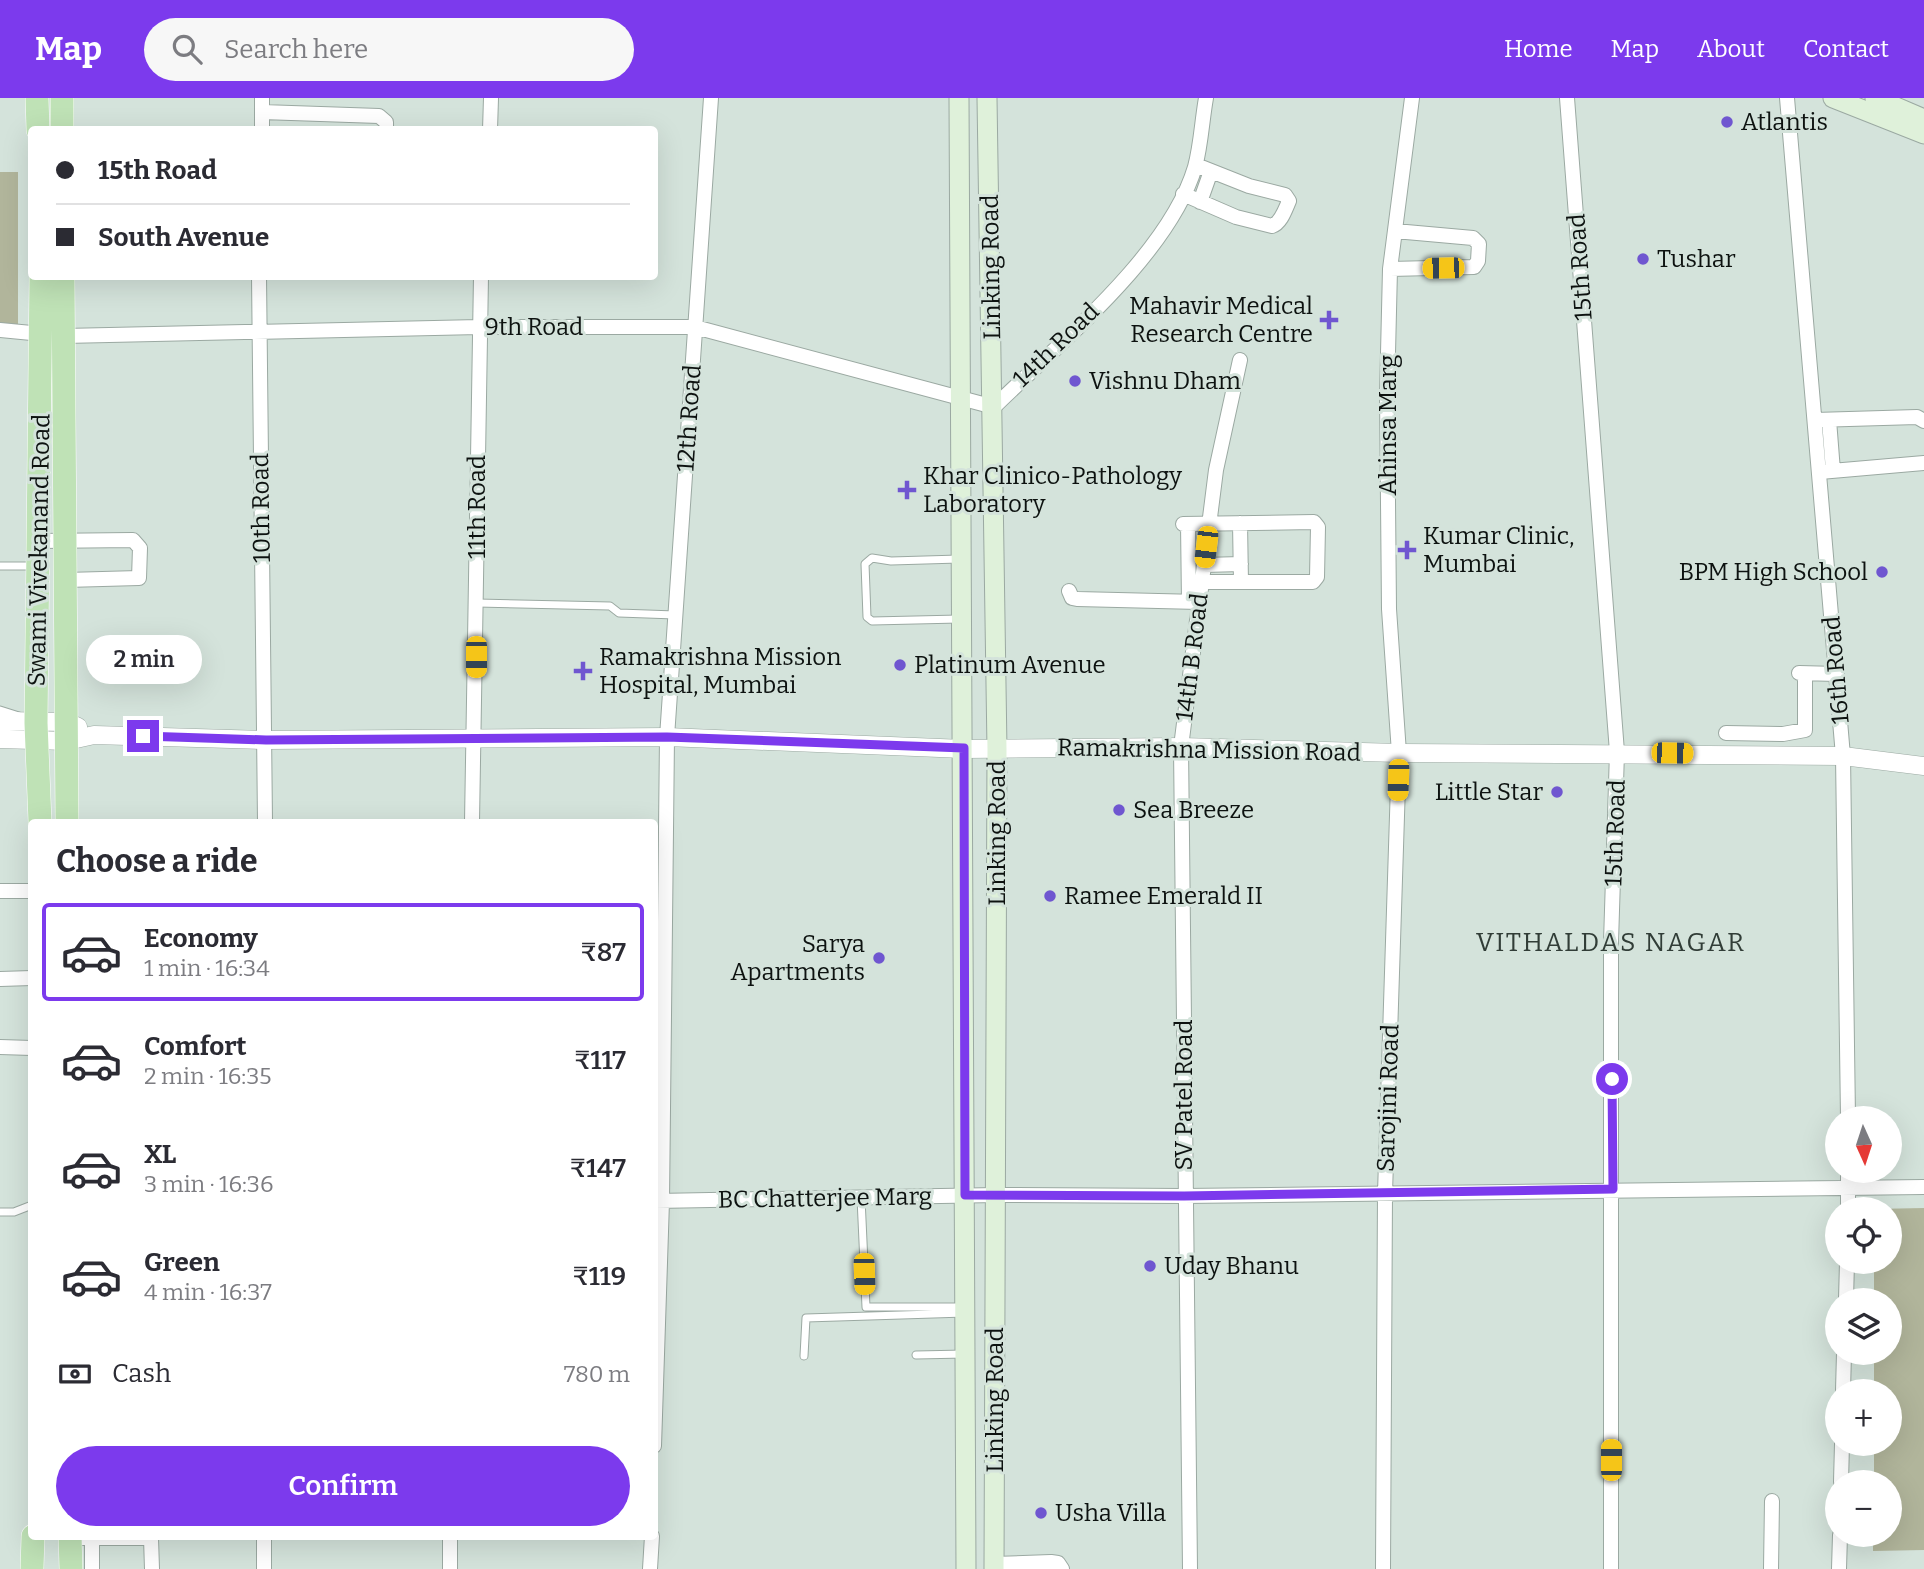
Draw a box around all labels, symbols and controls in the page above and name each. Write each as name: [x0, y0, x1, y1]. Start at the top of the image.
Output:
search box: [144, 18, 634, 81]
text: Map: [35, 29, 102, 69]
icon: search: [168, 30, 206, 68]
text: Search here: [224, 34, 368, 65]
text: Home: [1504, 35, 1573, 63]
text: Map: [1611, 35, 1659, 63]
text: About: [1697, 35, 1765, 63]
text: Contact: [1803, 35, 1889, 63]
place label: Atlantis: [1741, 108, 1828, 136]
marker: Atlantis: [1719, 114, 1735, 130]
text: 15th Road: [98, 155, 217, 186]
street label: Linking Road: [976, 194, 1006, 340]
street label: 15th Road: [1562, 213, 1598, 321]
text: South Avenue: [98, 222, 269, 253]
place label: Tushar: [1657, 245, 1736, 273]
marker: Tushar: [1635, 251, 1651, 267]
car: [1422, 257, 1465, 279]
place label: Mahavir Medical Research Centre: [1129, 292, 1313, 348]
street label: 14th Road: [1007, 297, 1105, 393]
marker: Mahavir Medical Research Centre: [1319, 310, 1339, 330]
street label: 9th Road: [485, 313, 583, 341]
street label: Ahinsa Marg: [1374, 354, 1402, 496]
street label: 12th Road: [671, 363, 707, 473]
place label: Vishnu Dham: [1089, 367, 1241, 395]
marker: Vishnu Dham: [1067, 373, 1083, 389]
street label: Swami Vivekanand Road: [23, 413, 55, 687]
street label: 10th Road: [246, 453, 276, 563]
street label: 11th Road: [463, 455, 491, 559]
place label: Khar Clinico-Pathology Laboratory: [923, 462, 1182, 518]
marker: Khar Clinico-Pathology Laboratory: [897, 480, 917, 500]
place label: Kumar Clinic, Mumbai: [1423, 522, 1574, 578]
car: [1194, 525, 1219, 569]
marker: Kumar Clinic, Mumbai: [1397, 540, 1417, 560]
place label: BPM High School: [1679, 558, 1868, 586]
marker: BPM High School: [1874, 564, 1890, 580]
street label: 14th B Road: [1170, 591, 1214, 723]
street label: 16th Road: [1817, 615, 1855, 725]
callout: 2 min: [85, 634, 201, 684]
car: [466, 636, 487, 678]
place label: Ramakrishna Mission Hospital, Mumbai: [599, 643, 841, 699]
text: 2 min: [114, 645, 174, 673]
place label: Platinum Avenue: [914, 651, 1106, 679]
marker: Platinum Avenue: [892, 657, 908, 673]
marker: Ramakrishna Mission Hospital, Mumbai: [573, 661, 593, 681]
route end: [127, 720, 159, 752]
street label: Ramakrishna Mission Road: [1057, 733, 1361, 767]
car: [1651, 742, 1694, 764]
car: [1387, 759, 1410, 801]
street label: Linking Road: [983, 760, 1011, 906]
place label: Little Star: [1435, 778, 1543, 806]
street label: 15th Road: [1599, 779, 1631, 887]
marker: Little Star: [1549, 784, 1565, 800]
place label: Sea Breeze: [1133, 796, 1254, 824]
marker: Sea Breeze: [1111, 802, 1127, 818]
text: Choose a ride: [56, 842, 257, 880]
place label: Ramee Emerald II: [1064, 882, 1263, 910]
marker: Ramee Emerald II: [1042, 888, 1058, 904]
icon: car: [60, 921, 123, 984]
text: Economy: [144, 923, 258, 954]
district label: VITHALDAS NAGAR: [1476, 927, 1746, 958]
place label: Sarya Apartments: [731, 930, 865, 986]
text: ₹87: [580, 937, 626, 968]
marker: Sarya Apartments: [871, 950, 887, 966]
text: 1 min · 16:34: [144, 954, 270, 982]
street label: SV Patel Road: [1170, 1019, 1198, 1171]
street label: Sarojini Road: [1371, 1024, 1405, 1172]
icon: car: [60, 1029, 123, 1092]
text: Comfort: [144, 1031, 247, 1062]
text: ₹117: [574, 1045, 626, 1076]
text: 2 min · 16:35: [144, 1062, 272, 1090]
route start: [1596, 1063, 1628, 1095]
north arrow: [1825, 1106, 1902, 1183]
map controls: [1825, 1106, 1902, 1547]
icon: car: [60, 1137, 123, 1200]
text: XL: [144, 1139, 176, 1170]
text: ₹147: [570, 1153, 626, 1184]
text: 3 min · 16:36: [144, 1170, 273, 1198]
street label: BC Chatterjee Marg: [718, 1182, 932, 1214]
button: locate: [1825, 1197, 1902, 1274]
icon: car: [60, 1245, 123, 1308]
text: Green: [144, 1247, 220, 1278]
place label: Uday Bhanu: [1164, 1252, 1299, 1280]
car: [853, 1253, 876, 1295]
marker: Uday Bhanu: [1142, 1258, 1158, 1274]
text: ₹119: [572, 1261, 626, 1292]
text: 4 min · 16:37: [144, 1278, 272, 1306]
button: layers: [1825, 1288, 1902, 1365]
street label: Linking Road: [981, 1327, 1009, 1473]
icon: cash: [56, 1355, 94, 1393]
text: Cash: [112, 1358, 171, 1389]
text: 780 m: [564, 1360, 630, 1388]
button: +: [1825, 1379, 1902, 1456]
car: [1601, 1439, 1622, 1481]
button: Confirm: [56, 1446, 630, 1526]
button: −: [1825, 1470, 1902, 1547]
place label: Usha Villa: [1055, 1499, 1166, 1527]
marker: Usha Villa: [1033, 1505, 1049, 1521]

